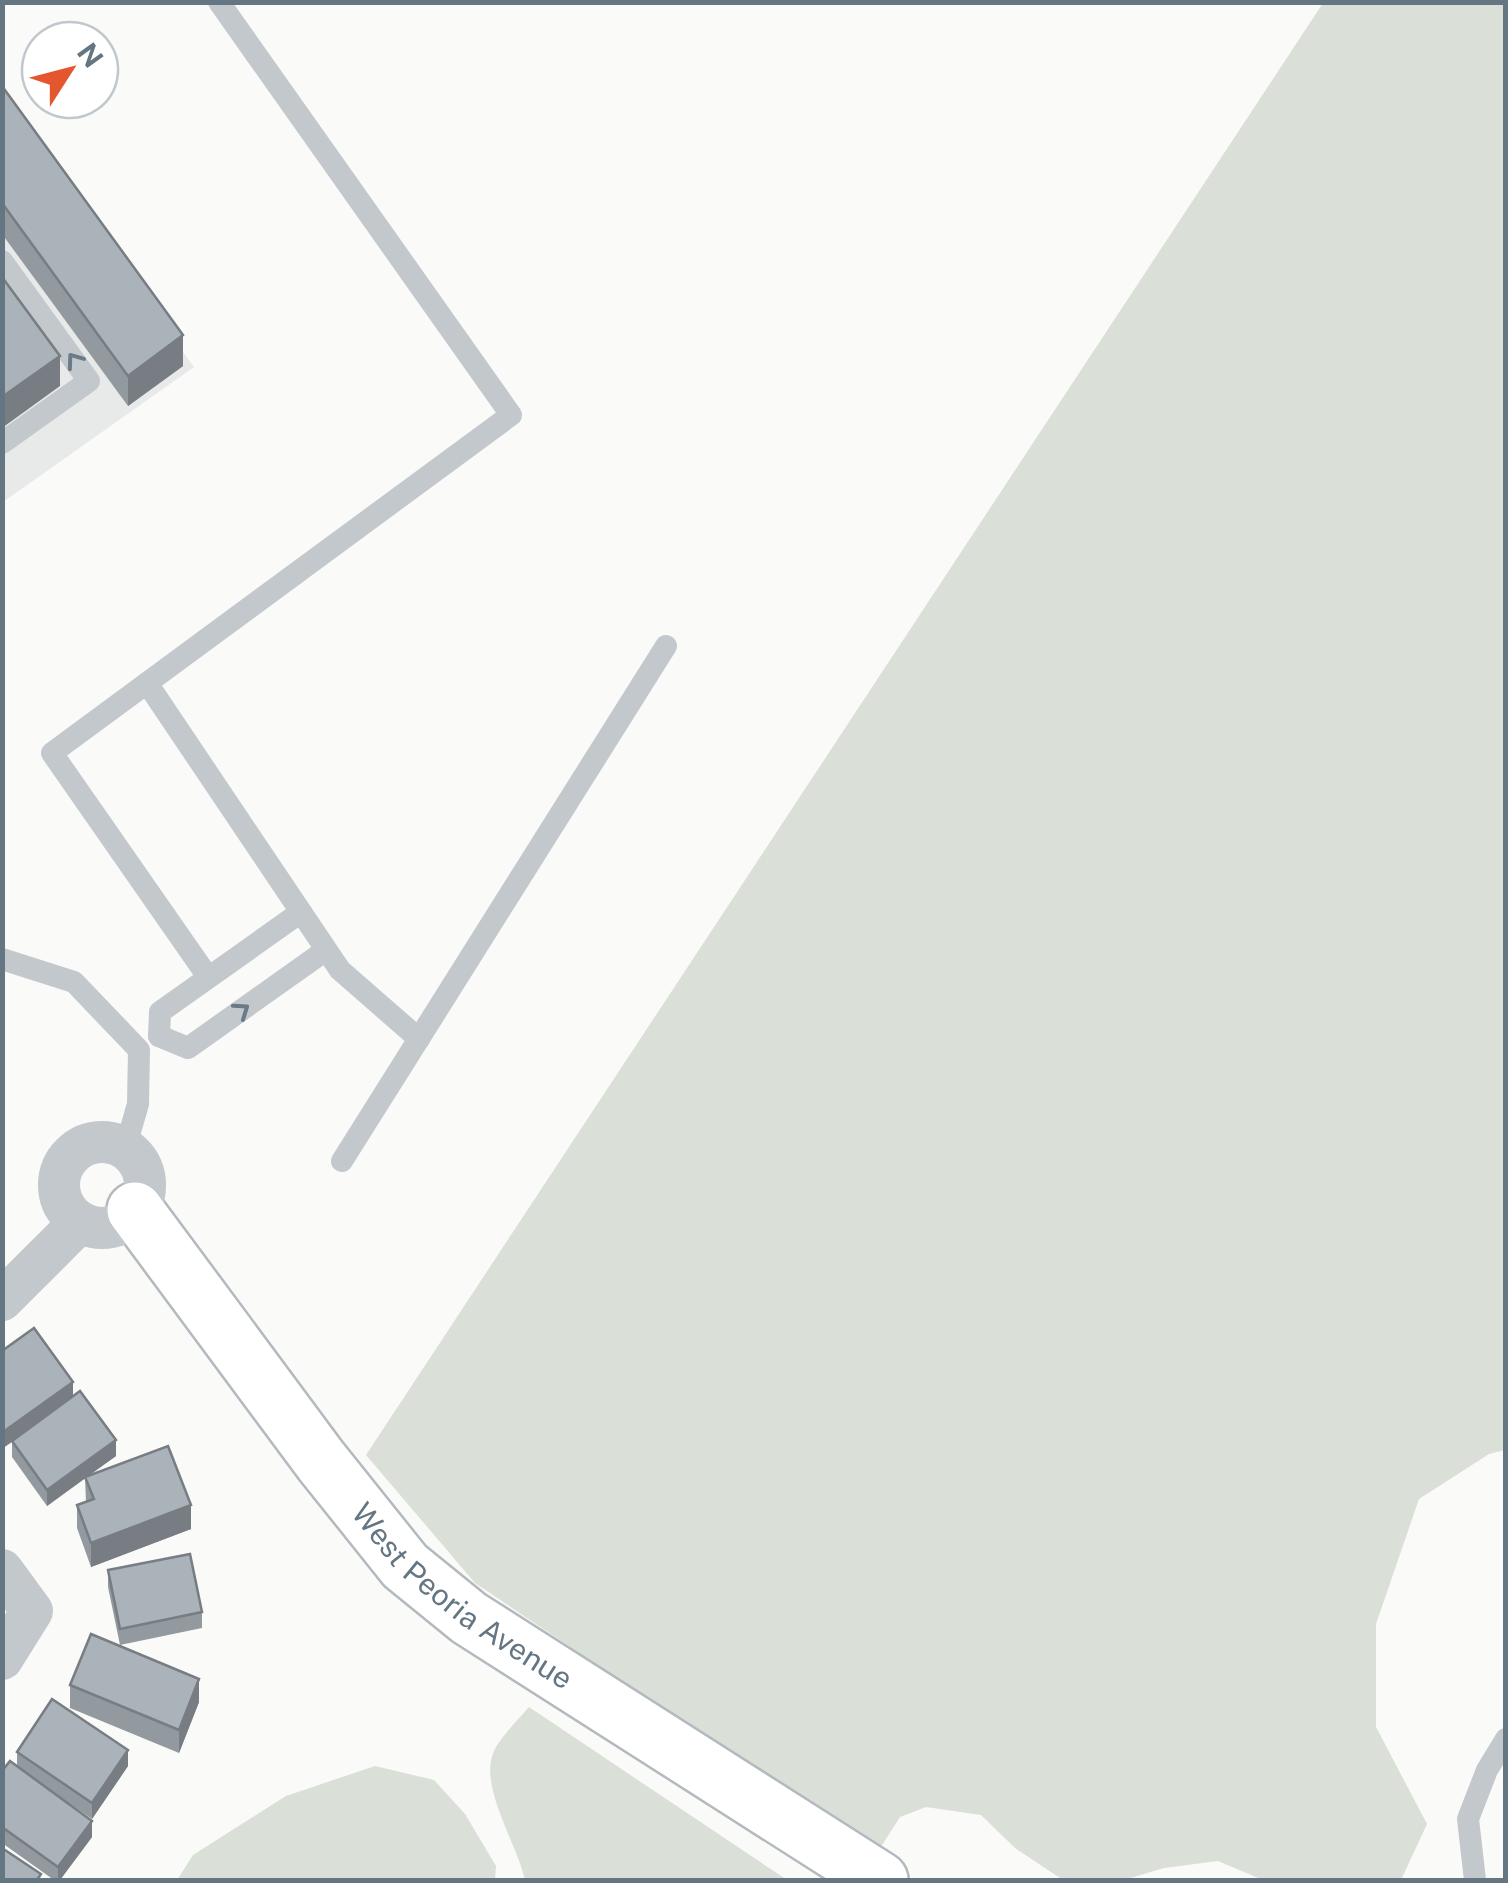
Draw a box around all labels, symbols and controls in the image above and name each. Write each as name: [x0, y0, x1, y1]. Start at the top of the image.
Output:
north arrow: [20, 20, 120, 120]
text: N: [71, 36, 110, 74]
one-way arrow: [67, 352, 86, 371]
one-way arrow: [231, 1004, 249, 1022]
street label: West Peoria Avenue: [345, 1495, 580, 1696]

